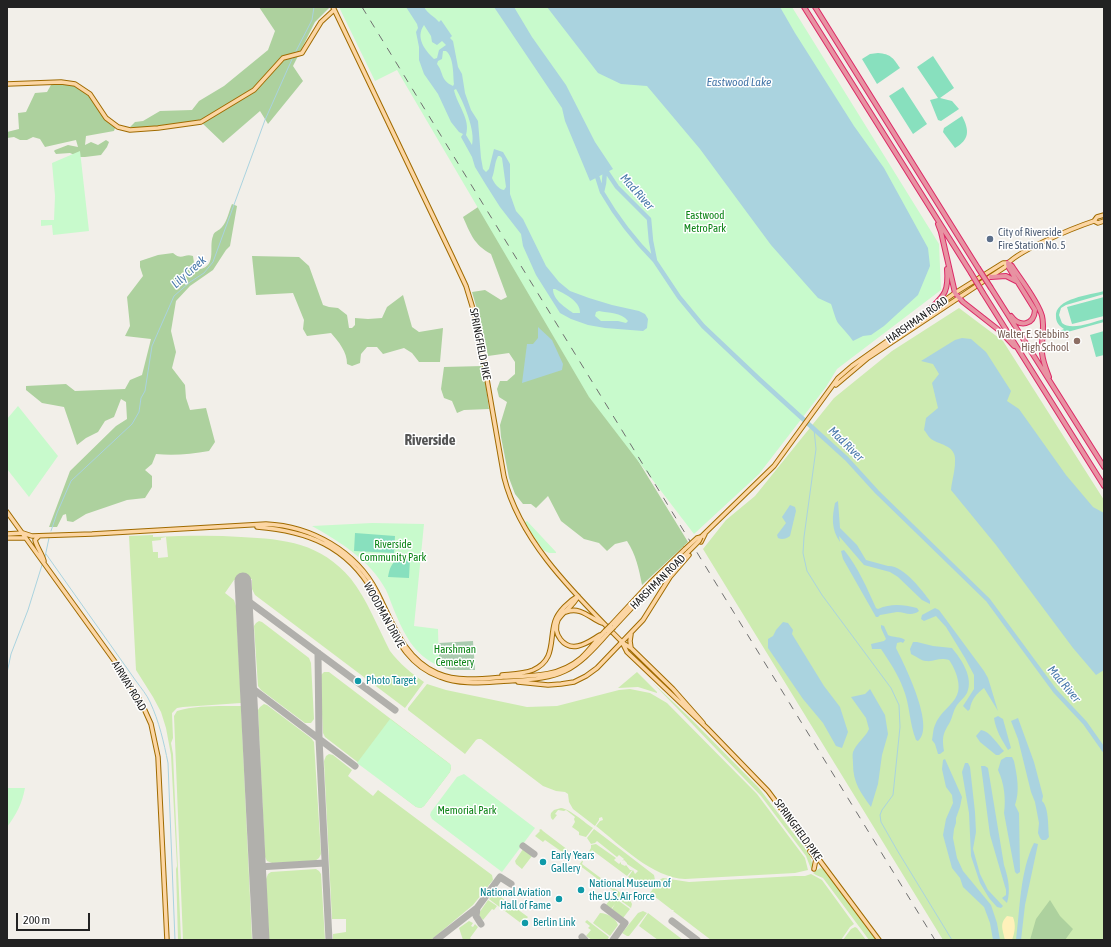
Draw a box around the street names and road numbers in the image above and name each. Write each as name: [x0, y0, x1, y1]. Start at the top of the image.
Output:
street label: HARSHMAN ROAD: [884, 294, 950, 346]
street label: SPRINGFIELD PIKE: [467, 307, 493, 381]
street label: HARSHMAN ROAD: [628, 552, 688, 612]
street label: WOODMAN DRIVE: [361, 580, 407, 650]
street label: AIRWAY ROAD: [109, 659, 149, 713]
street label: SPRINGFIELD PIKE: [771, 797, 825, 863]

